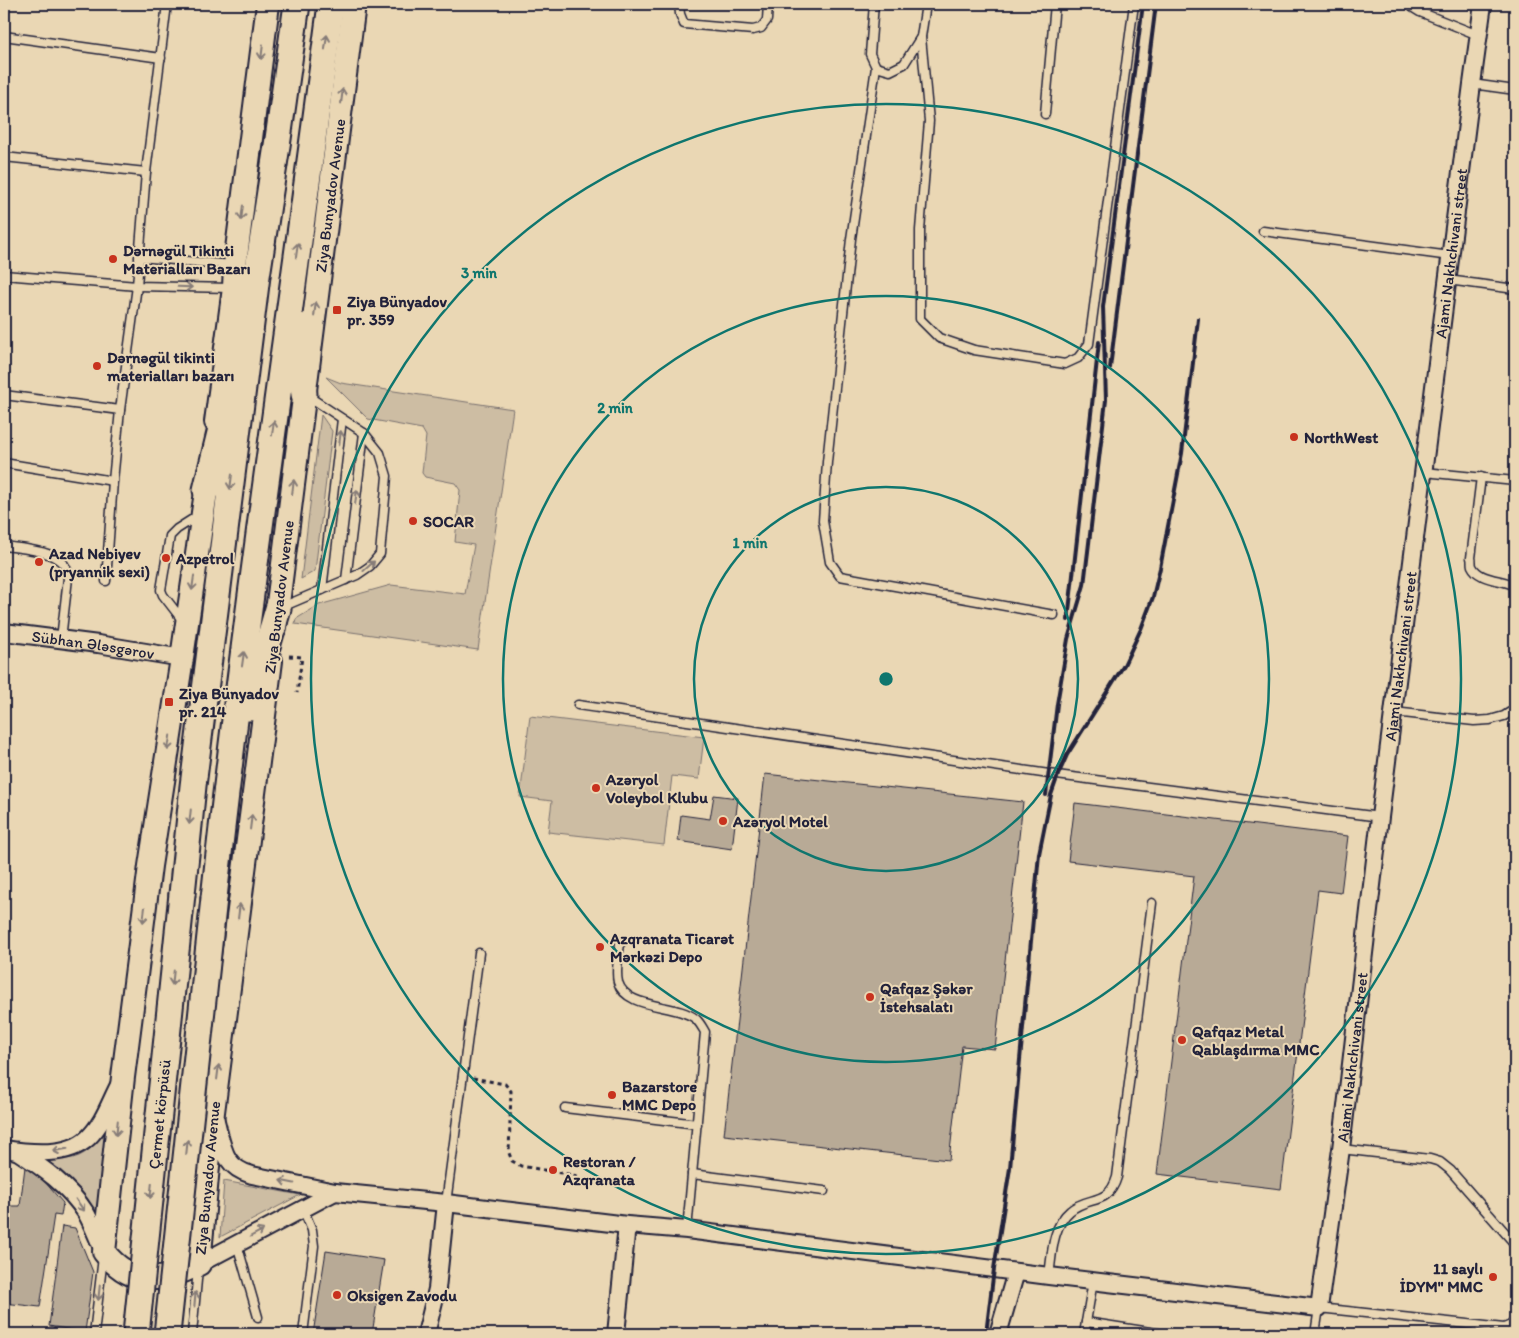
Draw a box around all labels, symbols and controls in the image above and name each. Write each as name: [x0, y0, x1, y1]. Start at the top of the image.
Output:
one-way arrow: [321, 34, 331, 50]
one-way arrow: [257, 44, 267, 60]
one-way arrow: [338, 88, 348, 104]
street label: Ziya Bunyadov Avenue: [311, 118, 349, 273]
street label: Ajami Nakhchivani street: [1431, 167, 1471, 339]
one-way arrow: [237, 205, 247, 221]
place label: Dərnəgül Tikinti Materialları Bazarı: [123, 241, 251, 278]
one-way arrow: [293, 242, 303, 258]
marker: Dərnəgül Tikinti Materialları Bazarı: [107, 253, 119, 265]
text: 3 min: [461, 264, 498, 282]
one-way arrow: [177, 283, 193, 292]
place label: Ziya Bünyadov pr. 359: [346, 292, 448, 330]
one-way arrow: [310, 301, 320, 317]
marker: Ziya Bünyadov pr. 359: [331, 304, 343, 316]
place label: Dərnəgül tikinti materialları bazarı: [106, 348, 234, 385]
marker: Dərnəgül tikinti materialları bazarı: [91, 360, 103, 372]
text: 2 min: [597, 399, 634, 417]
one-way arrow: [269, 421, 279, 437]
place label: NorthWest: [1304, 428, 1378, 447]
one-way arrow: [335, 430, 345, 446]
marker: NorthWest: [1288, 431, 1300, 443]
one-way arrow: [226, 473, 236, 489]
one-way arrow: [288, 480, 298, 496]
one-way arrow: [351, 490, 361, 506]
place label: SOCAR: [423, 512, 474, 531]
marker: SOCAR: [407, 515, 419, 527]
street label: Ziya Bunyadov Avenue: [260, 519, 298, 675]
text: 1 min: [733, 534, 768, 552]
place label: Azad Nebiyev (pryannik sexi): [48, 544, 150, 582]
place label: Azpetrol: [175, 549, 235, 569]
marker: Azpetrol: [160, 552, 172, 564]
marker: Azad Nebiyev (pryannik sexi): [33, 556, 45, 568]
one-way arrow: [362, 560, 375, 572]
street label: Ajami Nakhchivani street: [1380, 570, 1420, 742]
one-way arrow: [188, 574, 198, 590]
street label: Sübhan Ələsgərov: [31, 626, 156, 663]
one-way arrow: [238, 651, 248, 667]
centre of rings: [877, 670, 895, 688]
place label: Ziya Bünyadov pr. 214: [178, 684, 280, 722]
marker: Ziya Bünyadov pr. 214: [163, 696, 175, 708]
one-way arrow: [164, 735, 174, 751]
place label: Azəryol Voleybol Klubu: [605, 770, 708, 808]
marker: Azəryol Voleybol Klubu: [590, 782, 602, 794]
one-way arrow: [185, 808, 195, 824]
place label: Azəryol Motel: [732, 812, 828, 832]
one-way arrow: [246, 815, 256, 831]
marker: Azəryol Motel: [717, 815, 729, 827]
one-way arrow: [234, 903, 244, 919]
one-way arrow: [139, 906, 149, 922]
place label: Azqranata Ticarət Mərkəzi Depo: [609, 929, 734, 967]
marker: Azqranata Ticarət Mərkəzi Depo: [594, 941, 606, 953]
one-way arrow: [168, 969, 178, 985]
street label: Ajami Nakhchivani street: [1332, 971, 1371, 1143]
place label: Qafqaz Şəkər İstehsalatı: [880, 979, 973, 1016]
marker: Qafqaz Şəkər İstehsalatı: [864, 991, 876, 1003]
place label: Qafqaz Metal Qablaşdırma MMC: [1192, 1022, 1320, 1060]
marker: Qafqaz Metal Qablaşdırma MMC: [1176, 1034, 1188, 1046]
street label: Çermet körpüsü: [144, 1058, 174, 1170]
one-way arrow: [213, 1064, 223, 1080]
place label: Bazarstore MMC Depo: [622, 1077, 697, 1115]
marker: Bazarstore MMC Depo: [606, 1089, 618, 1101]
street label: Ziya Bunyadov Avenue: [190, 1100, 224, 1256]
one-way arrow: [112, 1120, 122, 1136]
one-way arrow: [182, 1139, 192, 1155]
one-way arrow: [53, 1146, 69, 1156]
place label: Restoran / Azqranata: [562, 1152, 636, 1190]
marker: Restoran / Azqranata: [547, 1164, 559, 1176]
one-way arrow: [279, 1177, 295, 1187]
one-way arrow: [146, 1183, 156, 1199]
one-way arrow: [74, 1198, 85, 1211]
one-way arrow: [249, 1228, 264, 1237]
place label: 11 saylı İDYM" MMC: [1400, 1259, 1484, 1296]
marker: 11 saylı İDYM" MMC: [1487, 1271, 1499, 1283]
one-way arrow: [94, 1285, 104, 1301]
place label: Oksigen Zavodu: [347, 1286, 457, 1306]
marker: Oksigen Zavodu: [331, 1289, 343, 1301]
one-way arrow: [190, 1292, 200, 1308]

